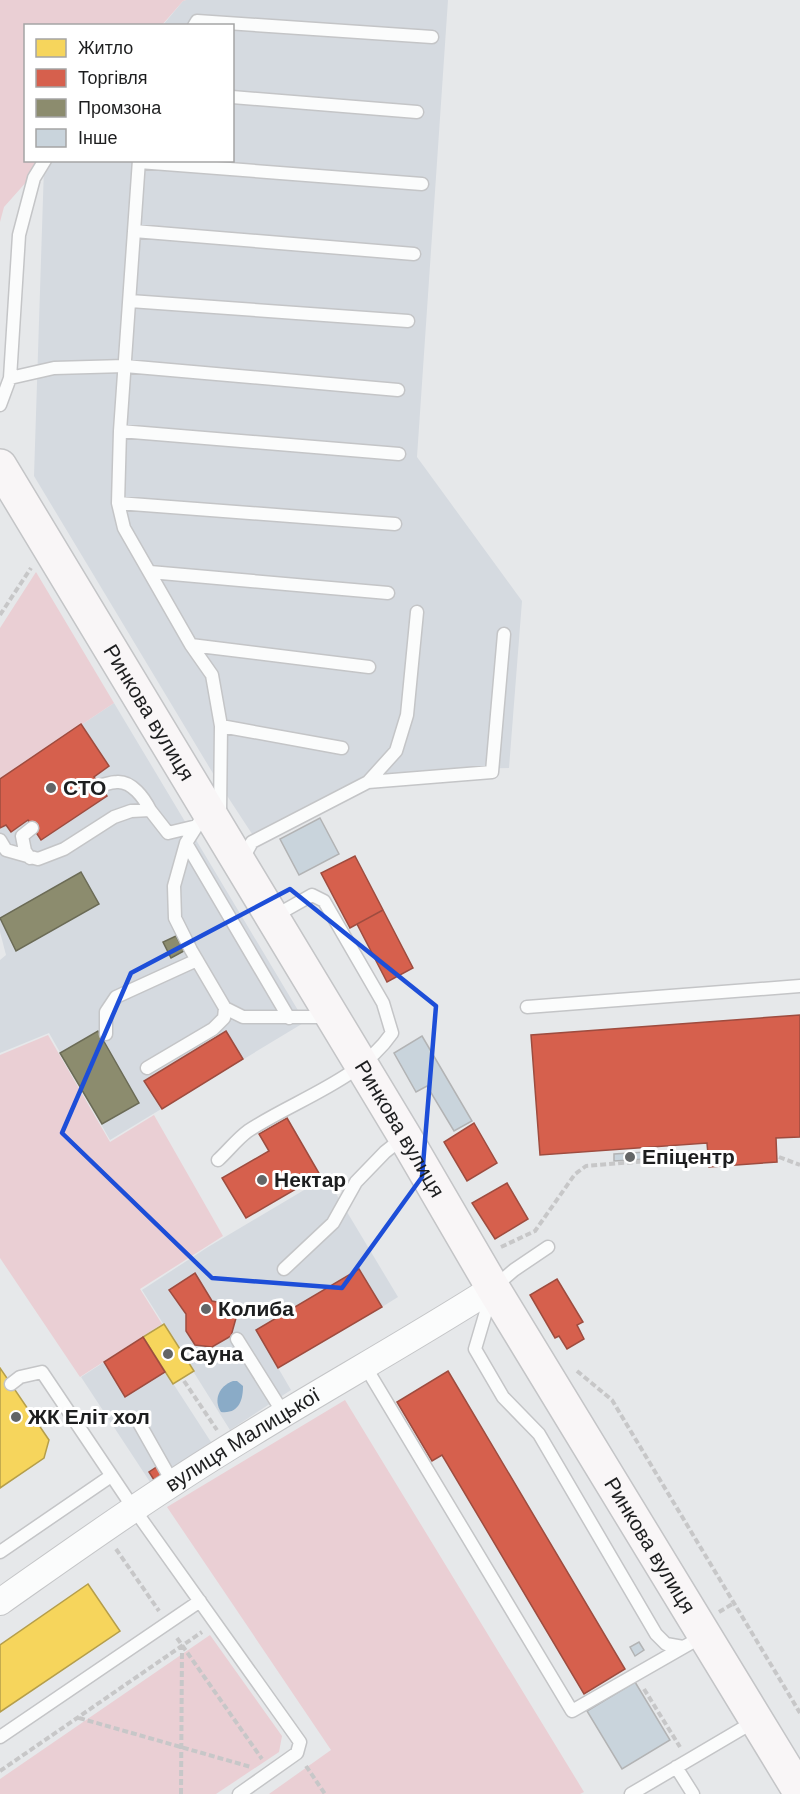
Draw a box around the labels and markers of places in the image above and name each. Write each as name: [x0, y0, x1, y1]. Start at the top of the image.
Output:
place label: СТО: [63, 774, 106, 802]
marker: СТО: [44, 781, 58, 795]
place label: Епіцентр: [642, 1143, 735, 1171]
marker: Епіцентр: [623, 1150, 637, 1164]
place label: Нектар: [274, 1166, 346, 1194]
marker: Нектар: [255, 1173, 269, 1187]
place label: Колиба: [218, 1295, 294, 1323]
marker: Колиба: [199, 1302, 213, 1316]
place label: Сауна: [180, 1340, 243, 1368]
marker: Сауна: [161, 1347, 175, 1361]
place label: ЖК Еліт хол: [27, 1403, 150, 1431]
marker: ЖК Еліт хол: [9, 1410, 23, 1424]

